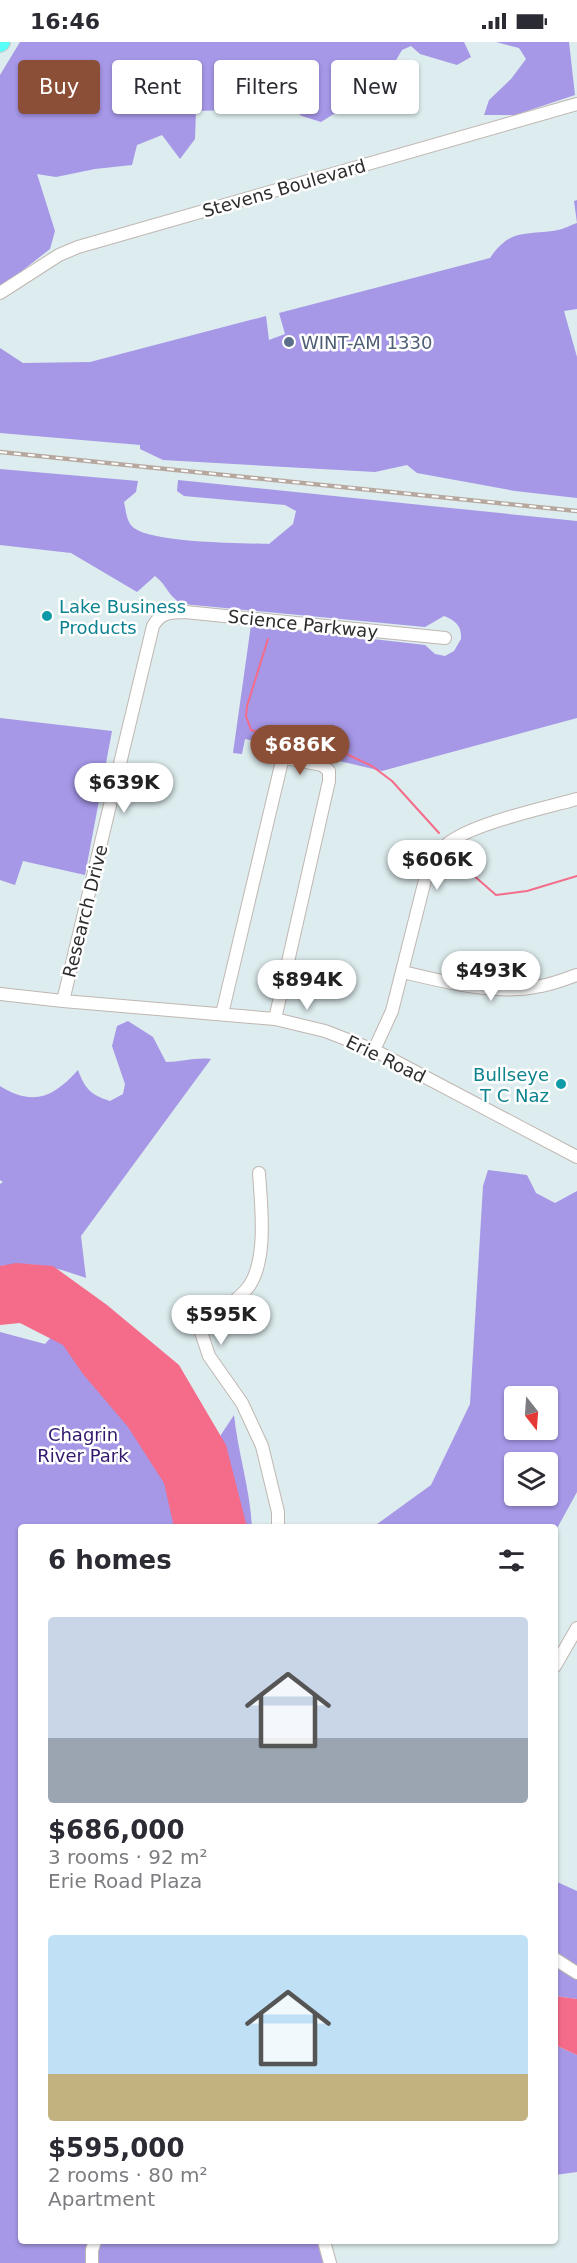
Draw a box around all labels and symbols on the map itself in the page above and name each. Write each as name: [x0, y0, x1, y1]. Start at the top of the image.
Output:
street label: Stevens Boulevard: [200, 155, 368, 221]
place label: WINT-AM 1330: [301, 332, 432, 353]
marker: WINT-AM 1330: [282, 335, 296, 349]
place label: Lake Business Products: [59, 596, 186, 638]
street label: Science Parkway: [227, 606, 379, 642]
marker: Lake Business Products: [40, 609, 54, 623]
pin: $686K: [258, 725, 342, 776]
pin: $639K: [82, 763, 166, 814]
pin: $606K: [395, 840, 479, 891]
street label: Research Drive: [58, 842, 112, 980]
pin: $493K: [449, 951, 533, 1002]
pin: $894K: [265, 960, 349, 1011]
street label: Erie Road: [343, 1031, 429, 1087]
place label: Bullseye T C Naz: [473, 1064, 549, 1106]
marker: Bullseye T C Naz: [554, 1077, 568, 1091]
pin: $595K: [179, 1295, 263, 1346]
north arrow: [504, 1386, 558, 1440]
park label: Chagrin River Park: [37, 1424, 129, 1466]

